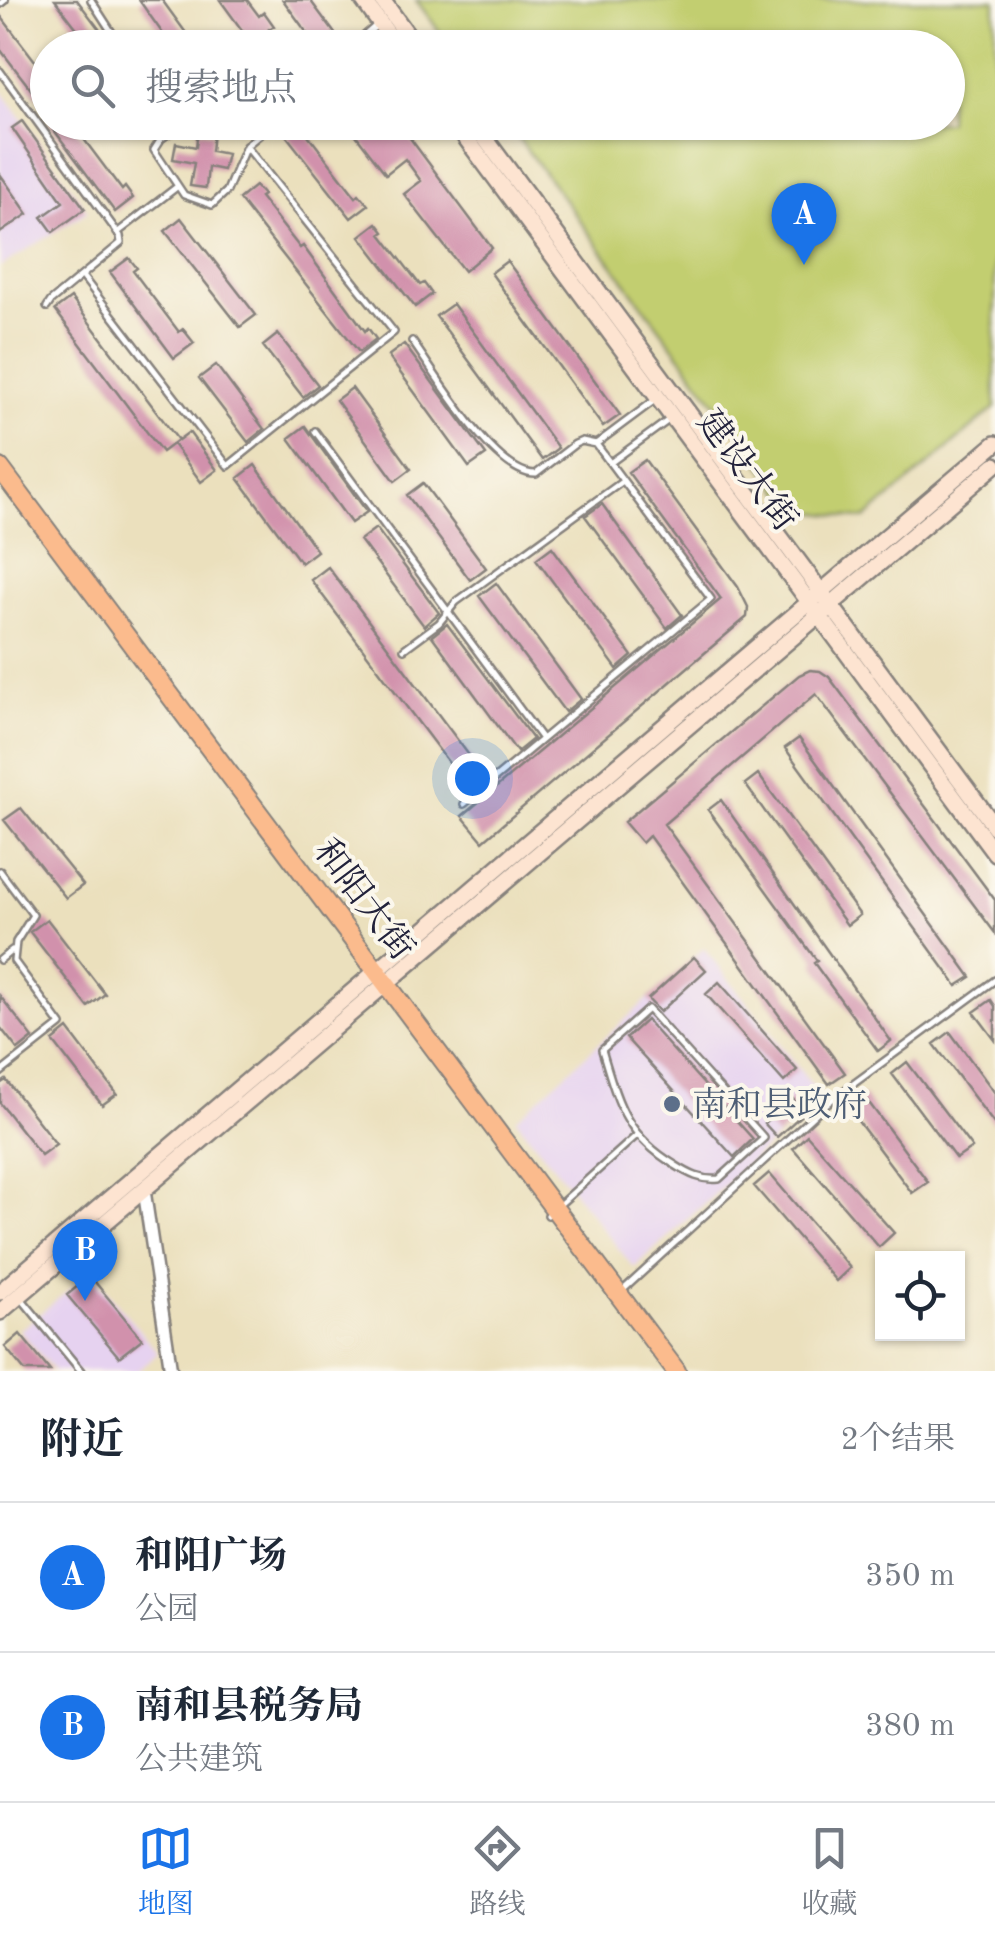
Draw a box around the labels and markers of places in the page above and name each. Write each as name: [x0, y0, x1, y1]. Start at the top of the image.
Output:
pin: A: [772, 182, 836, 265]
place label: 南和县政府: [692, 1086, 867, 1124]
marker: 南和县政府: [661, 1093, 683, 1115]
pin: B: [52, 1218, 118, 1301]

